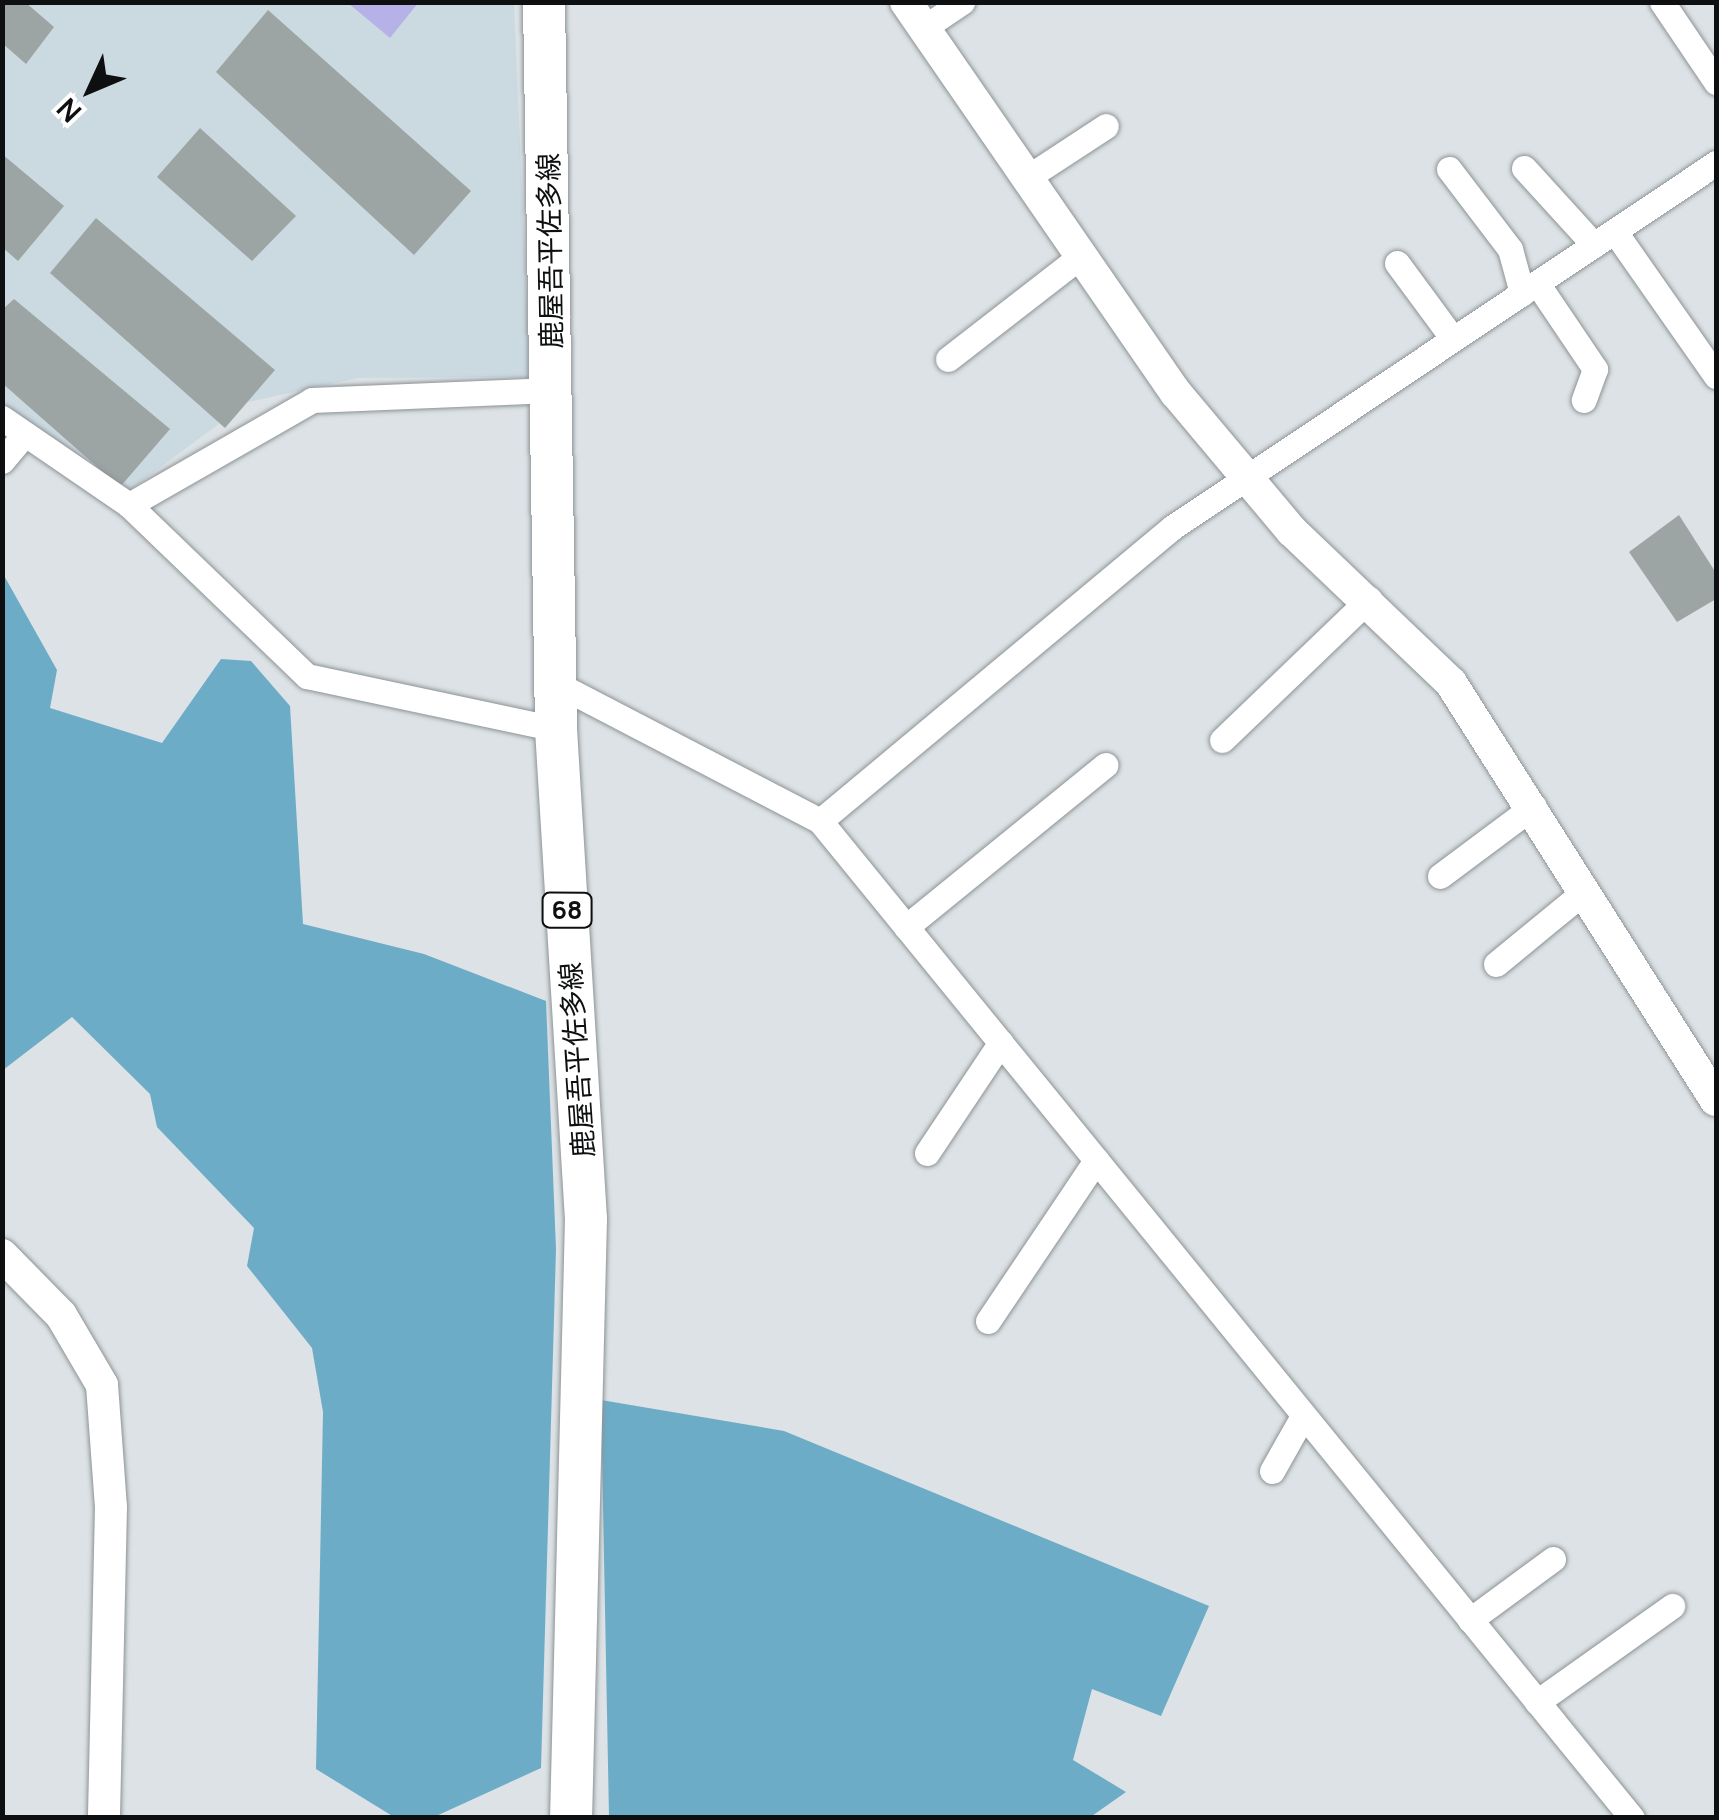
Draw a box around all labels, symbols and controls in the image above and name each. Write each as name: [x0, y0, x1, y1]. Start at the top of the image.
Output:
north arrow: [40, 40, 140, 140]
text: N: [48, 90, 89, 131]
street label: 鹿屋吾平佐多線: [530, 153, 568, 349]
road number: 68: [540, 890, 594, 930]
street label: 鹿屋吾平佐多線: [552, 961, 600, 1159]

